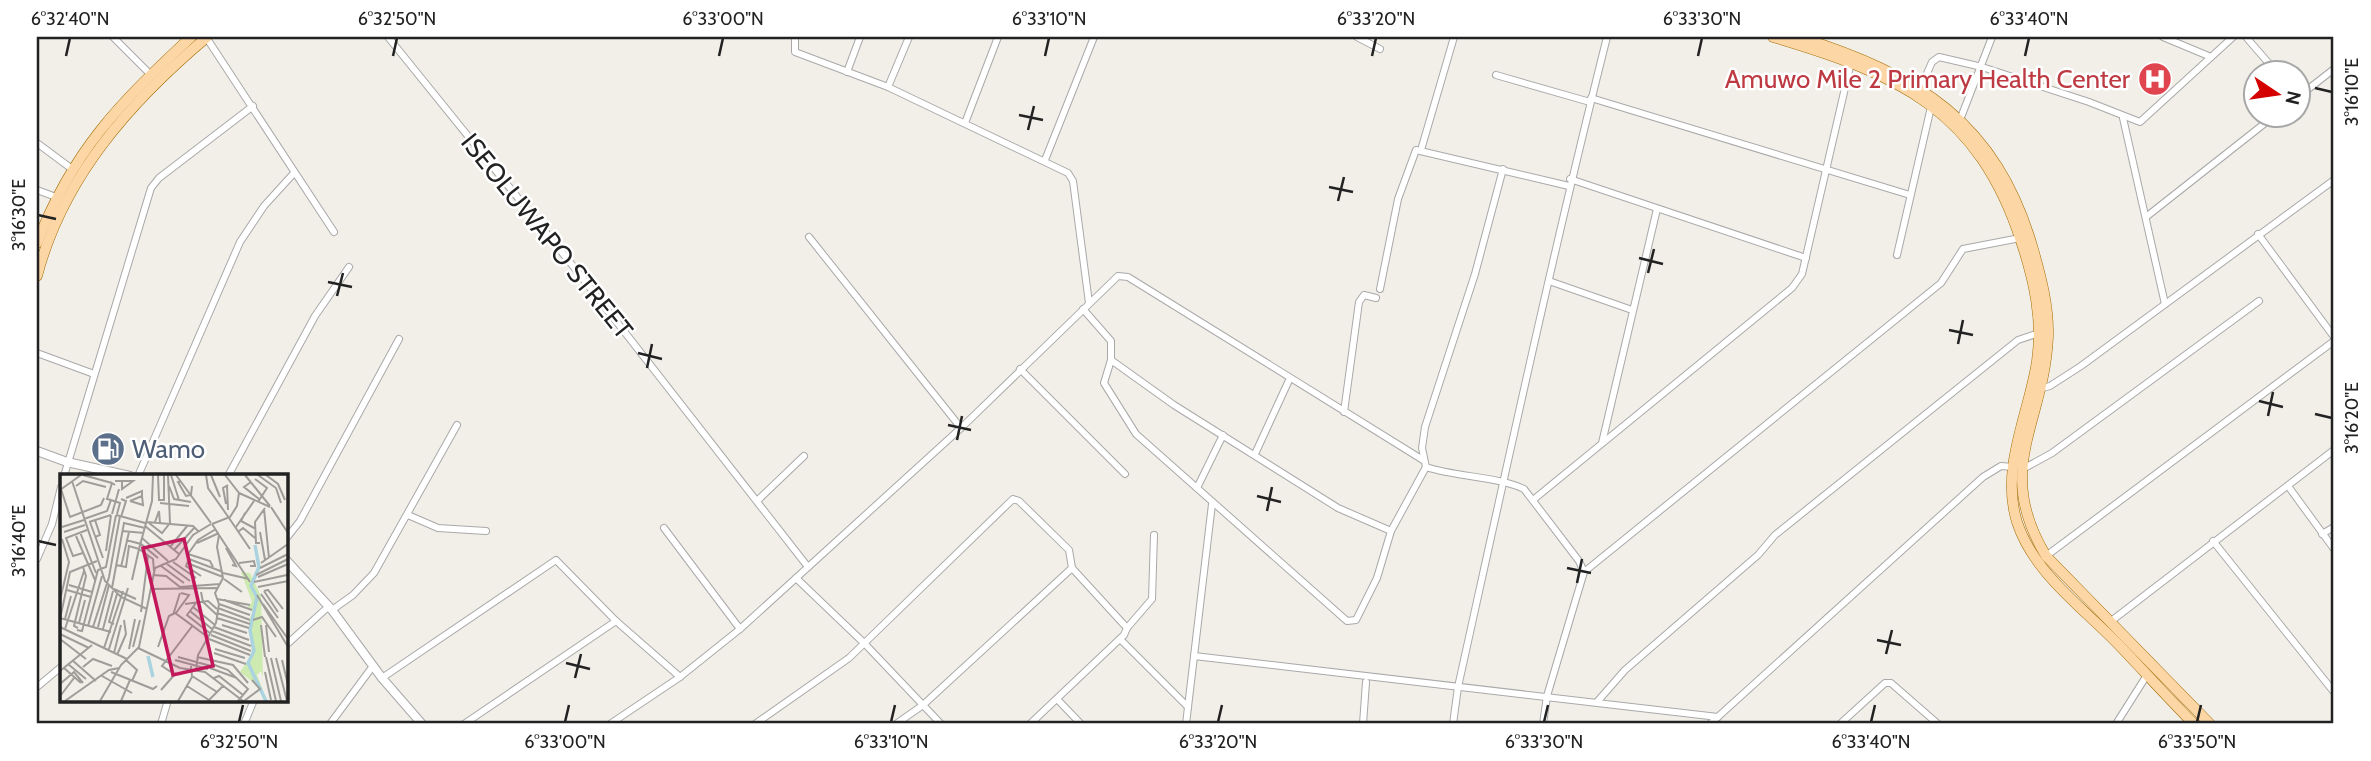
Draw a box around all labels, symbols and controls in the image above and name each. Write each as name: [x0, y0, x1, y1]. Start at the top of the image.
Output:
text: 6°32'40"N: [31, 8, 109, 30]
text: 6°32'50"N: [358, 8, 436, 30]
text: 6°33'00"N: [682, 8, 764, 30]
text: 6°33'10"N: [1012, 8, 1086, 30]
text: 6°33'20"N: [1337, 8, 1415, 30]
text: 6°33'30"N: [1663, 8, 1741, 30]
text: 6°33'40"N: [1990, 8, 2068, 30]
text: 3°16'10"E: [2341, 58, 2363, 126]
hospital icon: Amuwo Mile 2 Primary Health Center: [2136, 60, 2174, 98]
north arrow: [2242, 60, 2312, 130]
place label: Amuwo Mile 2 Primary Health Center: [1725, 63, 2131, 95]
text: N: [2280, 89, 2306, 107]
street label: ISEOLUWAPO STREET: [454, 127, 640, 345]
text: 3°16'30"E: [8, 179, 30, 251]
text: 3°16'20"E: [2341, 382, 2363, 454]
fuel station icon: Wamo: [89, 430, 127, 468]
place label: Wamo: [132, 433, 205, 465]
inset map: [60, 474, 287, 702]
text: 3°16'40"E: [8, 505, 30, 577]
text: 6°32'50"N: [200, 731, 278, 753]
text: 6°33'00"N: [524, 731, 606, 753]
text: 6°33'10"N: [854, 731, 928, 753]
text: 6°33'20"N: [1179, 731, 1257, 753]
text: 6°33'30"N: [1505, 731, 1583, 753]
text: 6°33'40"N: [1832, 731, 1910, 753]
text: 6°33'50"N: [2158, 731, 2236, 753]

